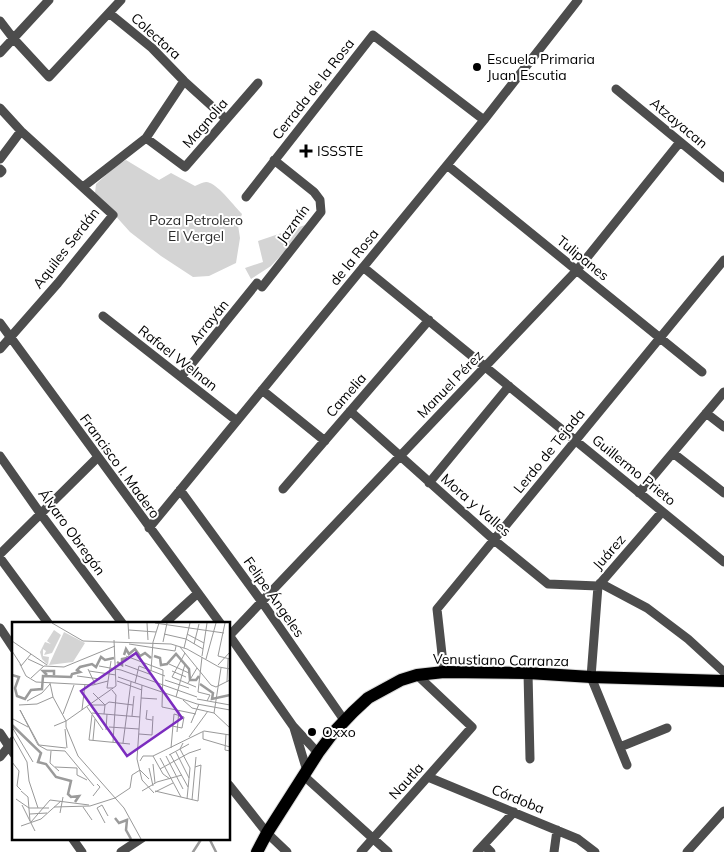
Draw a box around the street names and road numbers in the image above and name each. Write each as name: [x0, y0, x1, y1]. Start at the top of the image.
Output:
street label: Colectora: [127, 9, 185, 63]
street label: Cerrada de la Rosa: [268, 35, 358, 143]
street label: Magnolia: [178, 94, 232, 152]
street label: Atzayacan: [647, 94, 711, 152]
street label: Jazmín: [273, 201, 313, 247]
street label: Aquiles Serdán: [29, 204, 103, 292]
street label: de la Rosa: [326, 225, 382, 289]
street label: Tulipanes: [553, 232, 613, 284]
street label: Arrayán: [185, 296, 233, 348]
street label: Rafael Welnan: [135, 321, 221, 395]
street label: Manuel Pérez: [413, 346, 487, 422]
street label: Camelia: [322, 369, 370, 421]
street label: Lerdo de Tejada: [509, 405, 589, 497]
street label: Francisco I. Madero: [76, 410, 164, 522]
street label: Guillermo Prieto: [588, 431, 680, 509]
street label: Mora y Valles: [437, 470, 515, 540]
street label: Álvaro Obregón: [35, 485, 109, 579]
street label: Juárez: [589, 531, 629, 573]
street label: Felipe Ángeles: [240, 553, 308, 641]
street label: Venustiano Carranza: [433, 650, 569, 670]
street label: Nautla: [385, 759, 427, 803]
street label: Córdoba: [489, 780, 547, 818]

